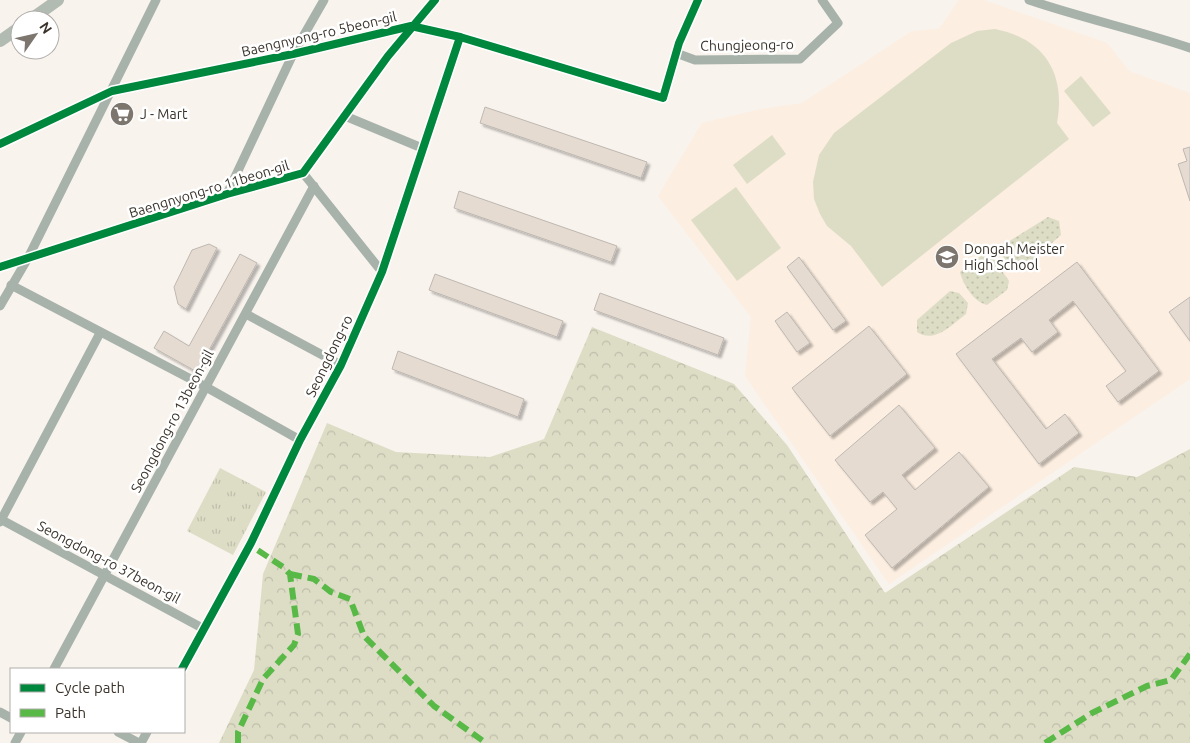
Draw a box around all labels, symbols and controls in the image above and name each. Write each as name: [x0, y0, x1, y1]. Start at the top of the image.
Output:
street label: Baengnyong-ro 5beon-gil: [240, 8, 398, 60]
north arrow: [10, 10, 60, 60]
text: N: [36, 19, 55, 37]
street label: Chungjeong-ro: [700, 36, 794, 54]
supermarket icon: J - Mart: [109, 101, 135, 127]
place label: J - Mart: [140, 106, 188, 122]
street label: Baengnyong-ro 11beon-gil: [127, 157, 291, 221]
place label: Dongah Meister High School: [964, 241, 1065, 273]
school or university icon: Dongah Meister High School: [934, 244, 960, 270]
street label: Seongdong-ro: [302, 312, 356, 400]
street label: Seongdong-ro 13beon-gil: [127, 347, 217, 495]
street label: Seongdong-ro 37beon-gil: [35, 517, 183, 607]
legend: [10, 668, 185, 733]
text: Cycle path: [55, 679, 125, 696]
text: Path: [55, 704, 86, 721]

